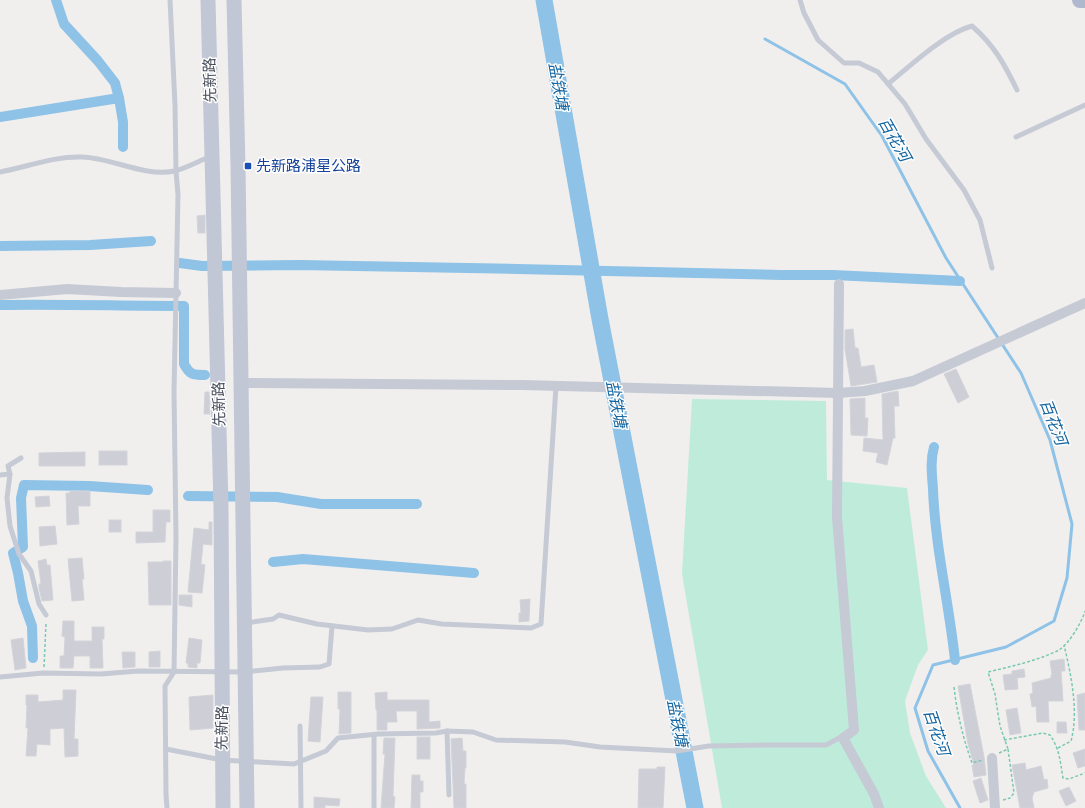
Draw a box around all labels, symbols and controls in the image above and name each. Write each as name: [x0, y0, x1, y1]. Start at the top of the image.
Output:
street label: 先新路: [199, 57, 221, 103]
water label: 盐铁塘: [543, 60, 575, 115]
water label: 百花河: [873, 113, 918, 168]
place label: 先新路浦星公路: [256, 155, 361, 177]
marker: 先新路浦星公路: [243, 161, 253, 171]
water label: 盐铁塘: [601, 378, 633, 433]
street label: 先新路: [208, 381, 230, 427]
water label: 百花河: [1034, 396, 1074, 451]
water label: 盐铁塘: [662, 697, 694, 752]
street label: 先新路: [211, 705, 233, 751]
water label: 百花河: [918, 706, 956, 761]

